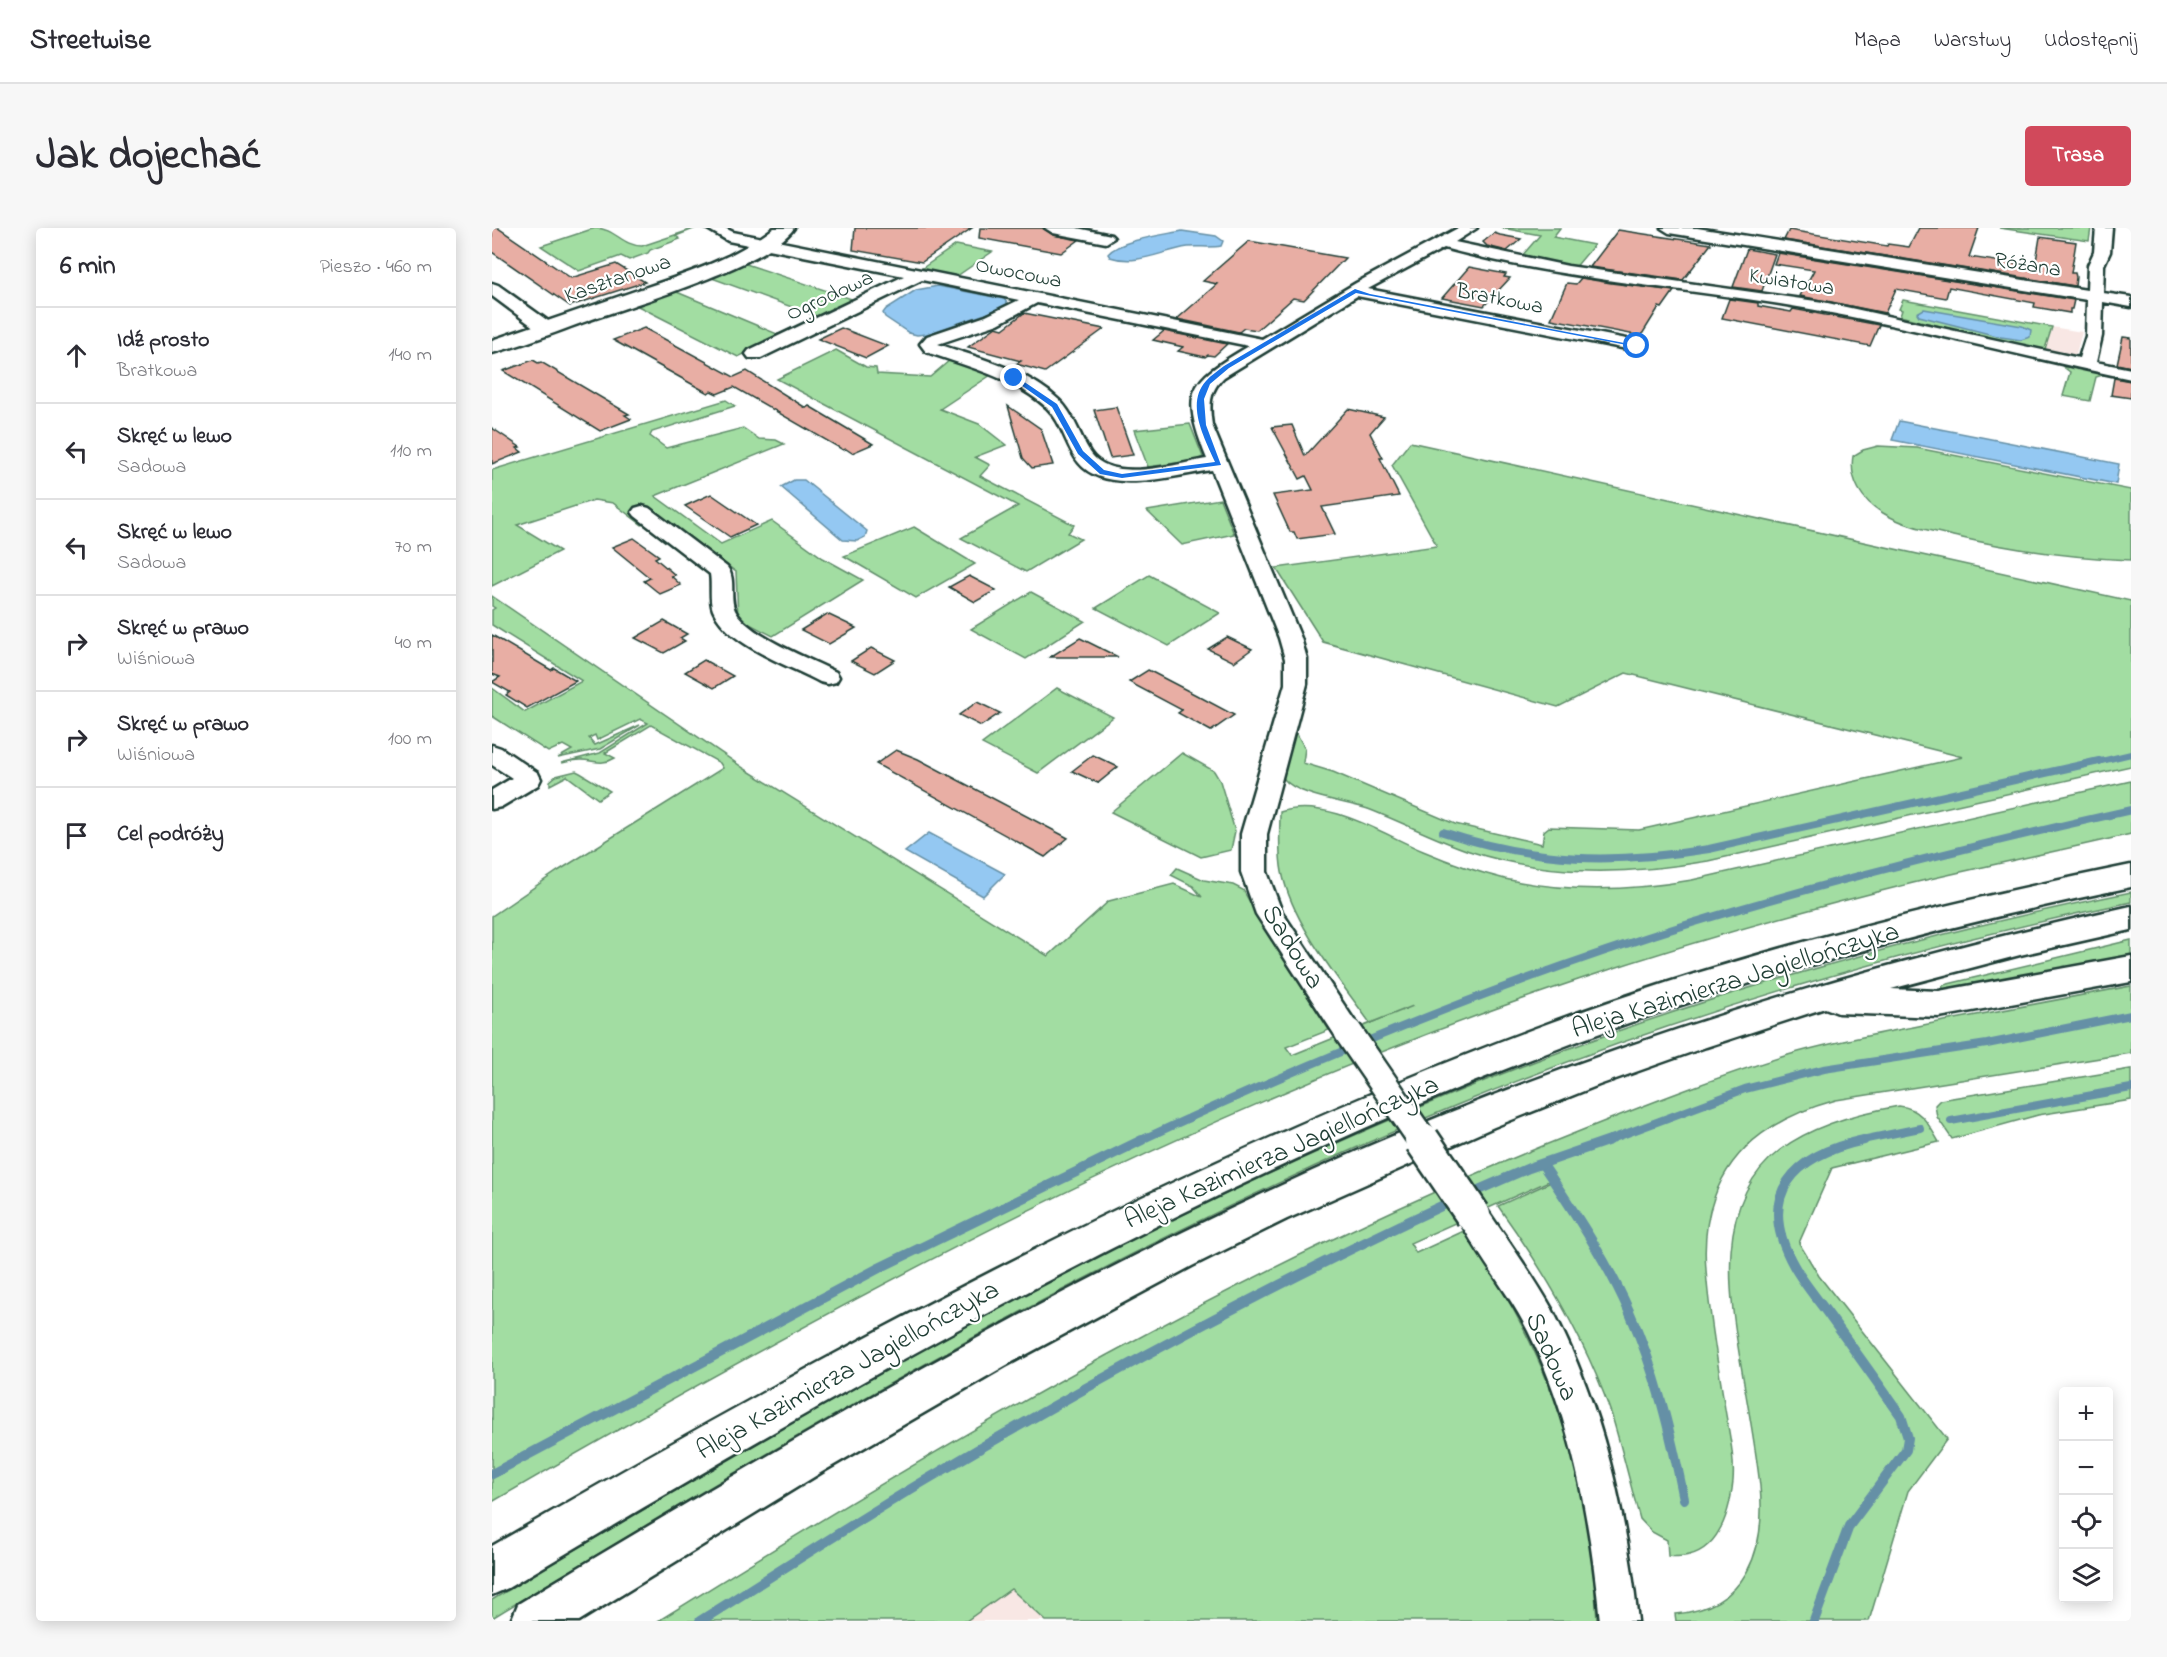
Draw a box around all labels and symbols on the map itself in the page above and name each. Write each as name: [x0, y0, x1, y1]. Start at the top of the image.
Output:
street label: Różana: [1992, 245, 2063, 287]
street label: Kasztanowa: [560, 247, 676, 313]
street label: Owocowa: [972, 250, 1064, 298]
street label: Kwiatowa: [1747, 260, 1837, 306]
street label: Ogrodowa: [781, 263, 879, 332]
street label: Bratkowa: [1452, 276, 1546, 324]
route start: [1623, 332, 1649, 358]
route end: [1000, 364, 1026, 390]
street label: Sadowa: [1251, 897, 1333, 997]
street label: Aleja Kazimierza Jagiellończyka: [1567, 913, 1904, 1050]
street label: Aleja Kazimierza Jagiellończyka: [1118, 1066, 1446, 1240]
street label: Aleja Kazimierza Jagiellończyka: [690, 1272, 1007, 1471]
street label: Sadowa: [1514, 1306, 1588, 1408]

